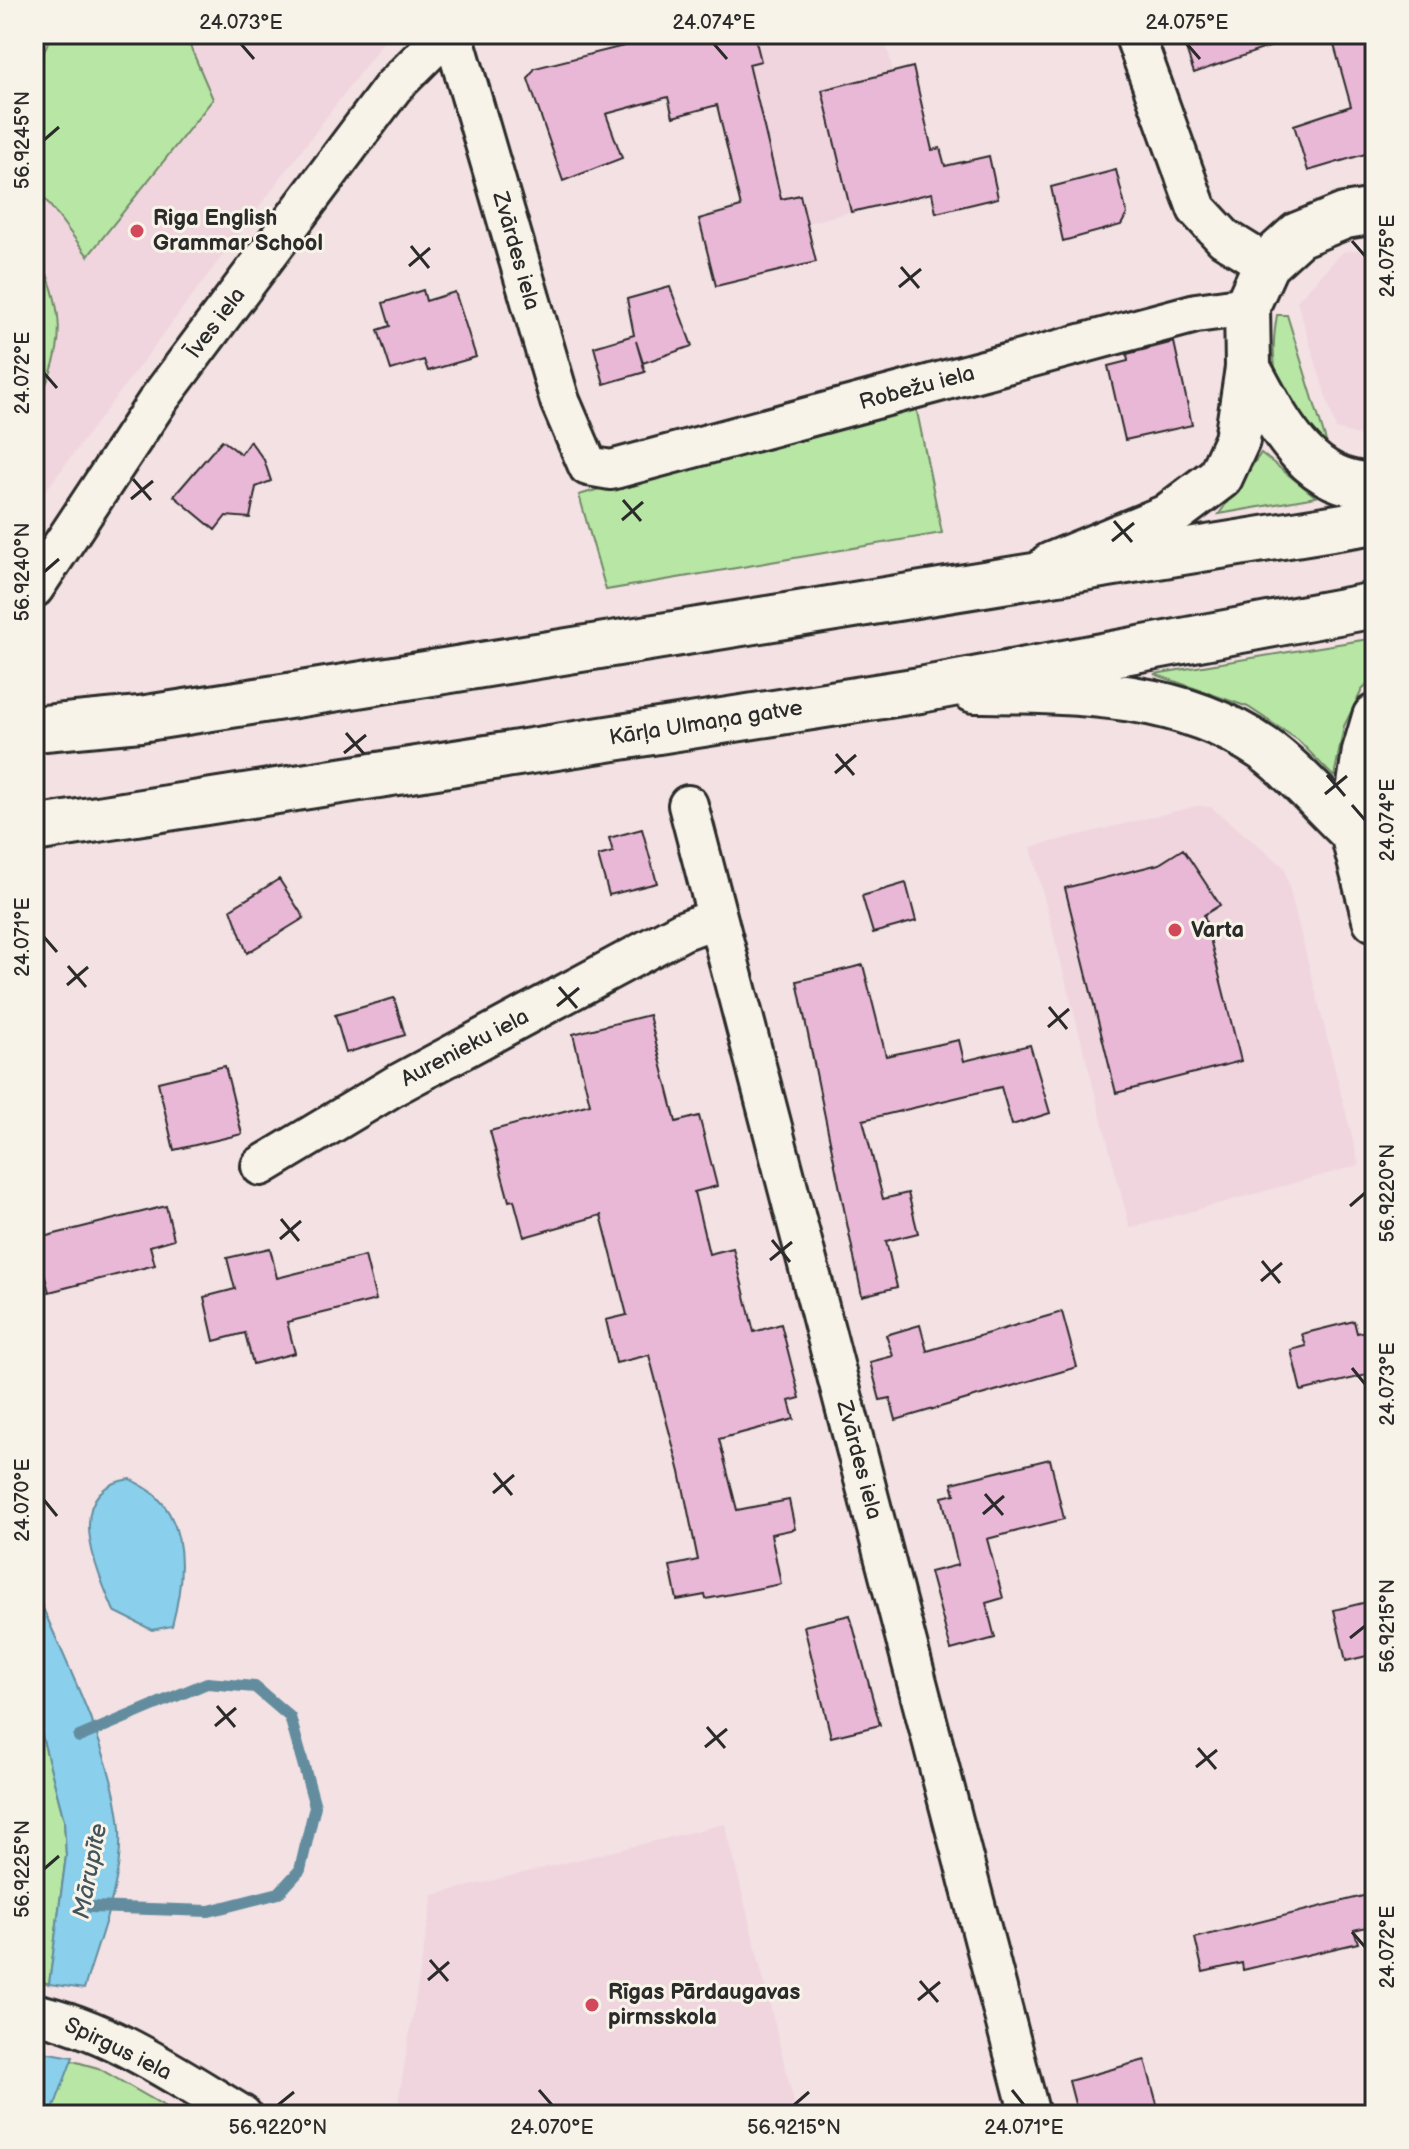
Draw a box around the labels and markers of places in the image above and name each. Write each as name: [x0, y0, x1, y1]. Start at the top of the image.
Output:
place label: Riga English Grammar School: [153, 205, 323, 257]
marker: Riga English Grammar School: [128, 222, 146, 240]
place label: Varta: [1191, 917, 1244, 944]
marker: Varta: [1166, 921, 1184, 939]
place label: Rīgas Pārdaugavas pirmsskola: [608, 1979, 800, 2031]
marker: Rīgas Pārdaugavas pirmsskola: [583, 1996, 601, 2014]

